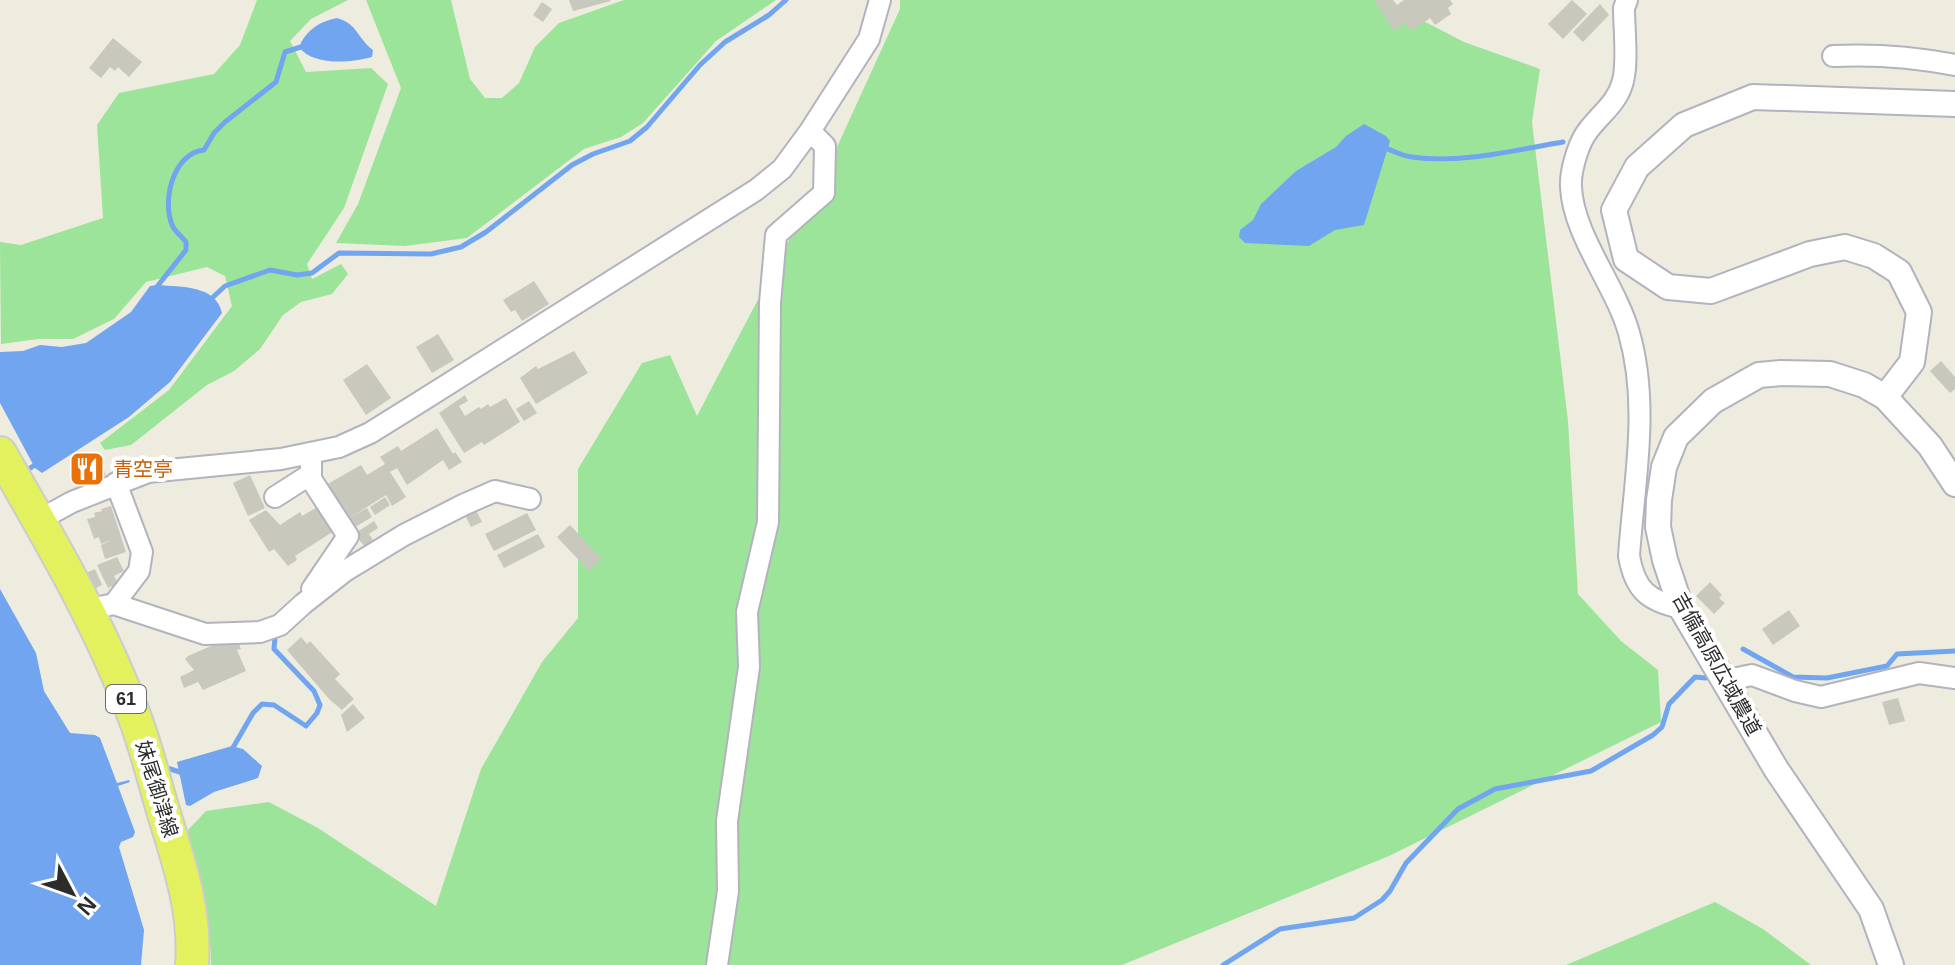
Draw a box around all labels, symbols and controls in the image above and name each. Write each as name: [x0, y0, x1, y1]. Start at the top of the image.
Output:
restaurant icon: 青空亭: [68, 450, 106, 488]
place label: 青空亭: [113, 458, 173, 480]
street label: 吉備高原広域農道: [1669, 589, 1765, 739]
road number: 61: [106, 685, 146, 713]
street label: 妹尾御津線: [132, 738, 182, 840]
north arrow: [32, 853, 112, 933]
text: N: [72, 892, 101, 920]

